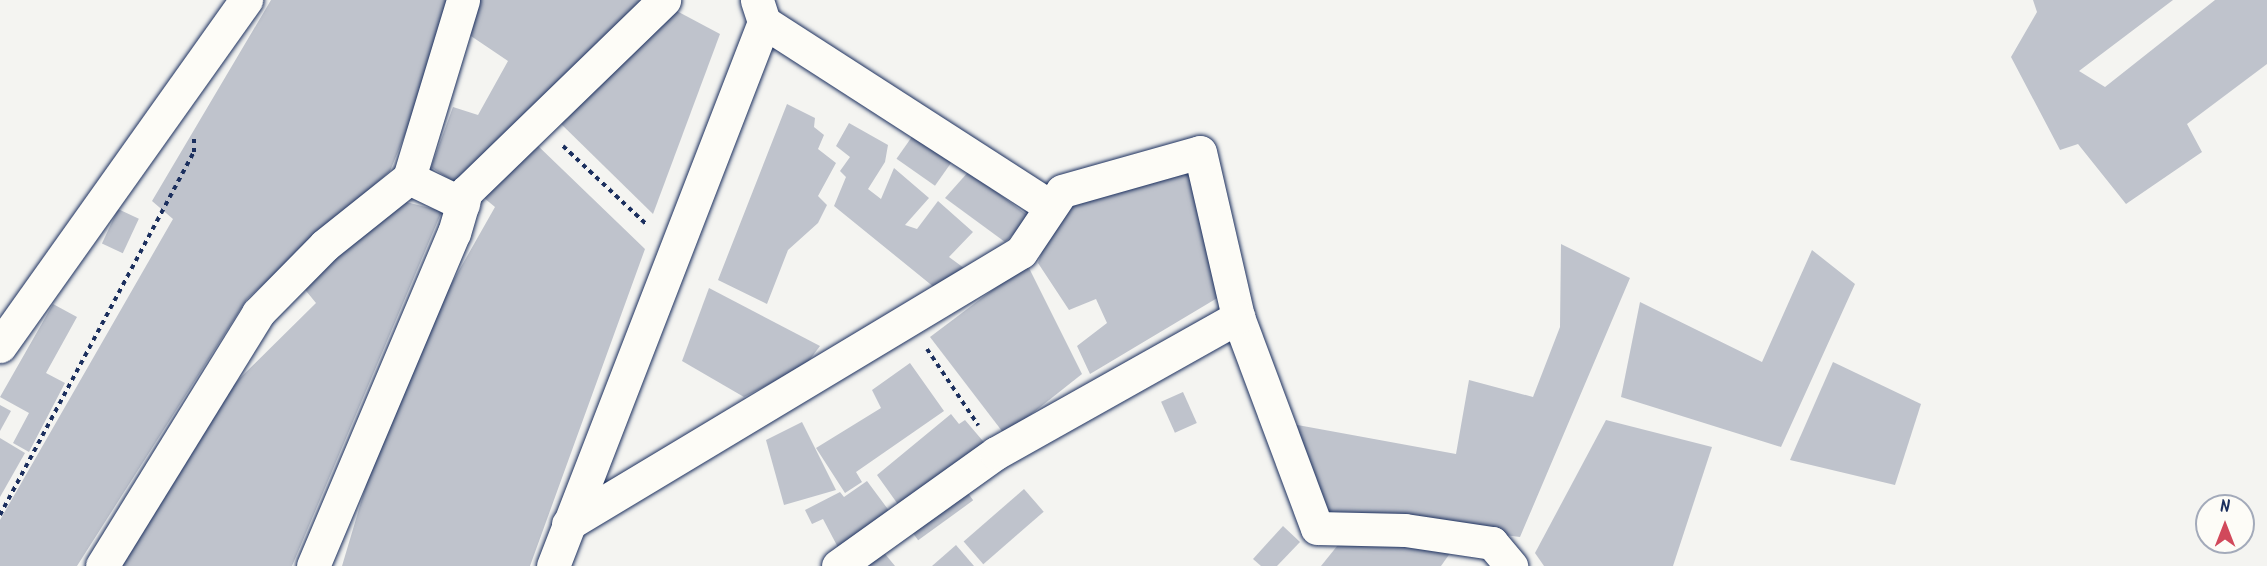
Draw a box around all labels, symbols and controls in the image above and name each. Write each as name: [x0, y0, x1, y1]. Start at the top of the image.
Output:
north arrow: [2195, 494, 2255, 554]
text: N: [2220, 495, 2230, 520]

